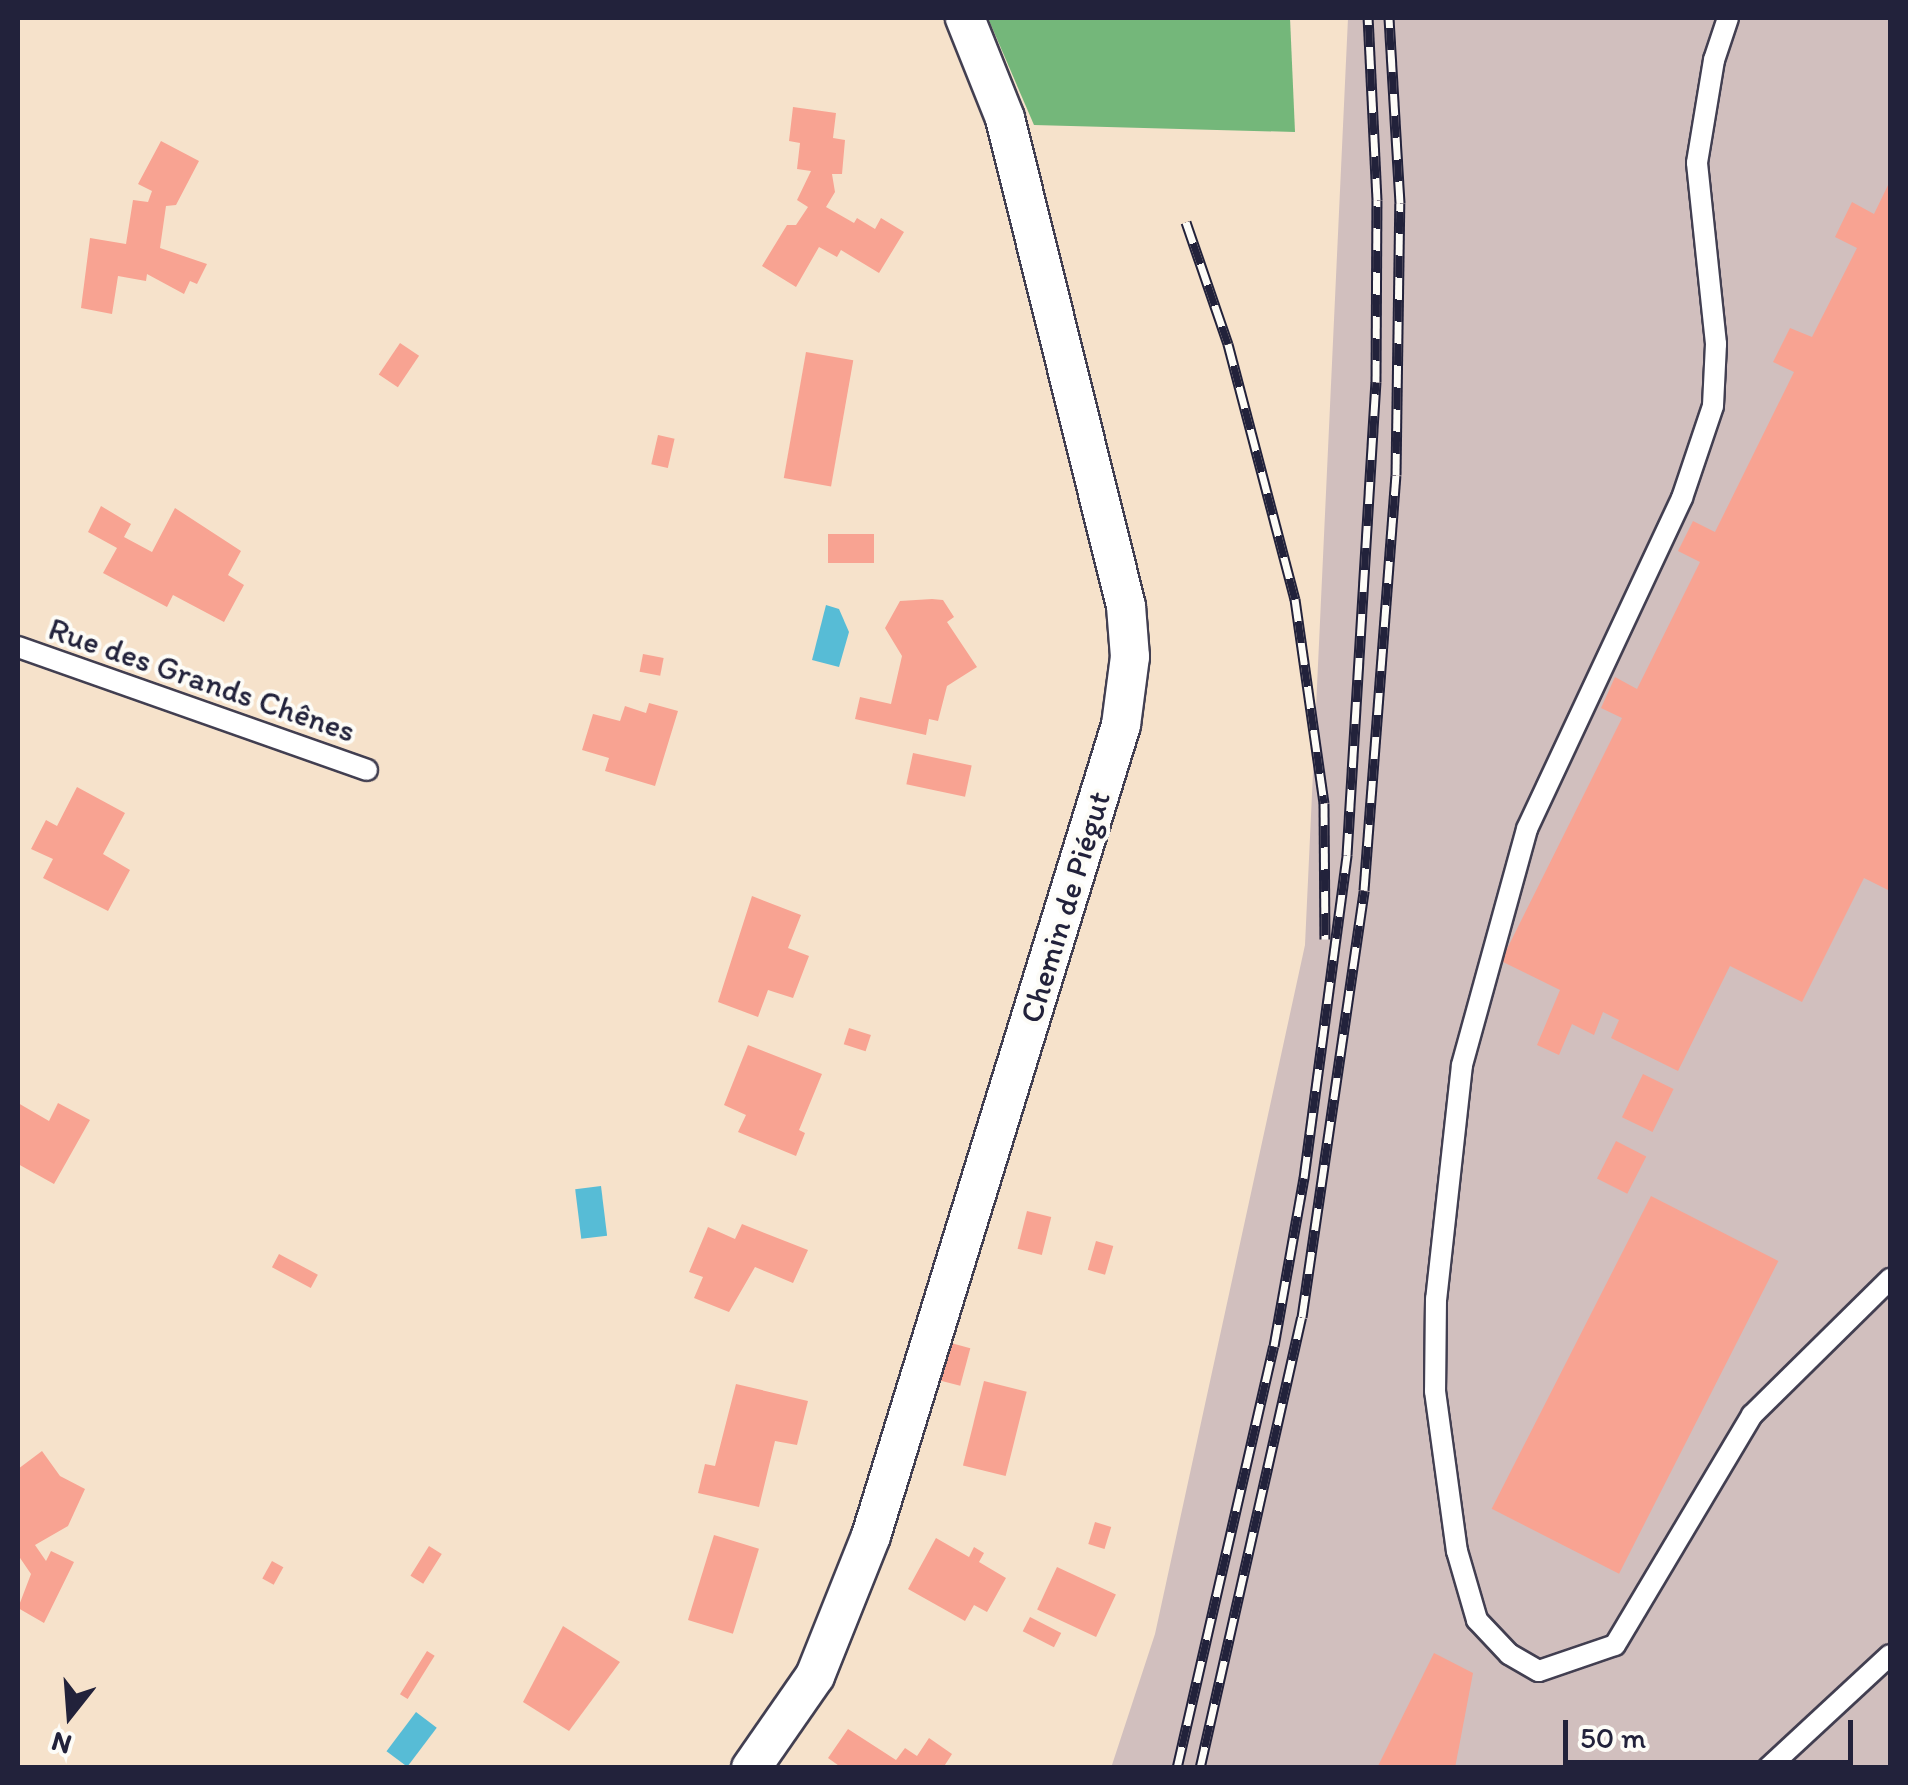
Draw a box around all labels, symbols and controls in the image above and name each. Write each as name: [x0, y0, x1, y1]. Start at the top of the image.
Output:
street label: Rue des Grands Chênes: [44, 610, 360, 750]
street label: Chemin de Piégut: [1012, 787, 1118, 1027]
north arrow: [20, 1665, 120, 1765]
scale bar: [1568, 1700, 1858, 1762]
text: 50 m: [1580, 1719, 1646, 1756]
text: N: [47, 1725, 75, 1763]

